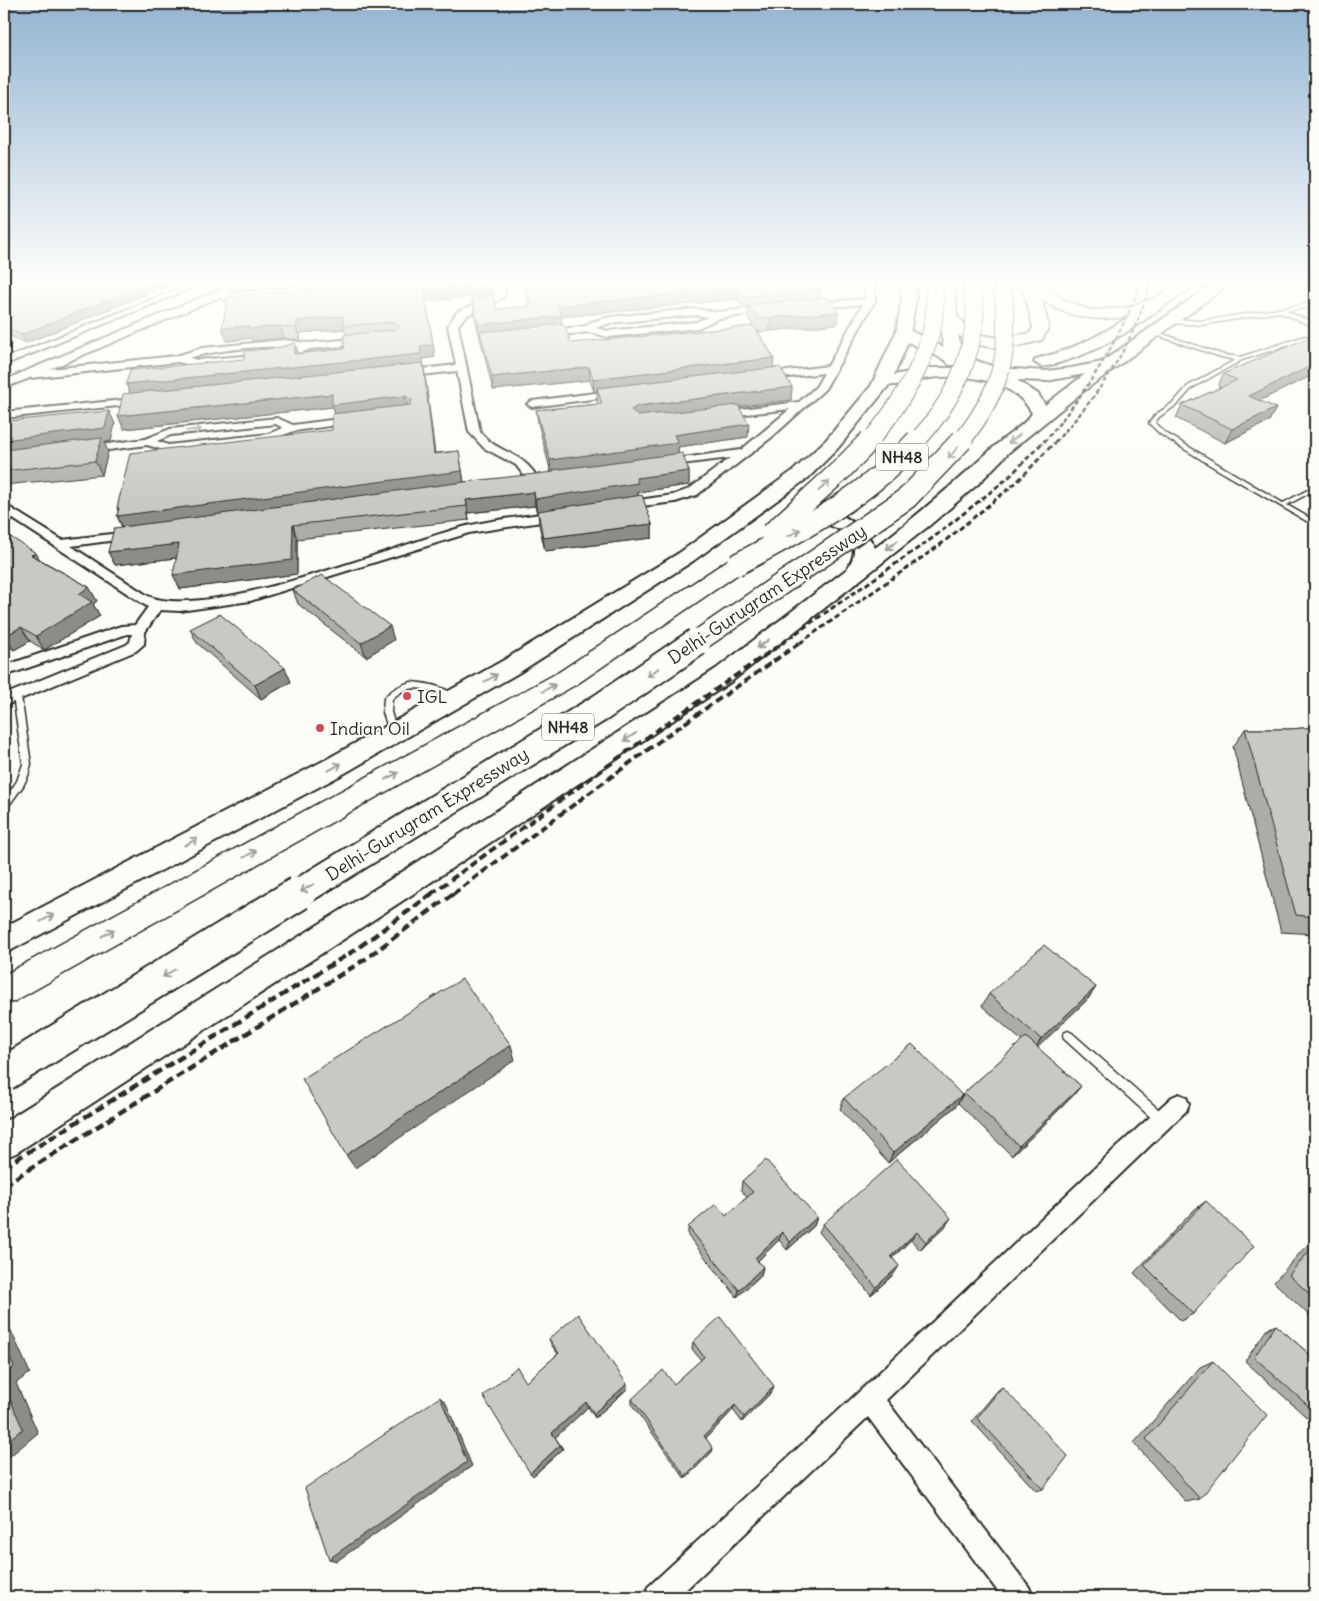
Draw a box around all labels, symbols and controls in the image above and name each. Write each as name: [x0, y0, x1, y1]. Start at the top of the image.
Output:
one-way arrow: [186, 425, 202, 435]
one-way arrow: [1008, 433, 1021, 444]
road number: NH48: [876, 444, 928, 471]
one-way arrow: [947, 446, 958, 459]
one-way arrow: [818, 480, 831, 491]
street label: Delhi-Gurugram Expressway: [663, 519, 871, 669]
one-way arrow: [787, 528, 802, 538]
one-way arrow: [886, 539, 899, 550]
one-way arrow: [757, 639, 770, 650]
one-way arrow: [646, 667, 660, 677]
one-way arrow: [484, 673, 499, 683]
one-way arrow: [542, 683, 556, 693]
place label: IGL: [417, 685, 448, 708]
marker: IGL: [401, 690, 413, 702]
road number: NH48: [542, 714, 594, 740]
place label: Indian Oil: [330, 717, 410, 740]
marker: Indian Oil: [314, 722, 326, 734]
one-way arrow: [623, 732, 637, 742]
street label: Delhi-Gurugram Expressway: [321, 742, 533, 886]
one-way arrow: [327, 762, 342, 772]
one-way arrow: [384, 770, 399, 780]
one-way arrow: [183, 837, 198, 847]
one-way arrow: [242, 849, 256, 859]
one-way arrow: [300, 883, 314, 893]
one-way arrow: [39, 913, 54, 922]
one-way arrow: [100, 928, 115, 938]
one-way arrow: [162, 969, 176, 979]

